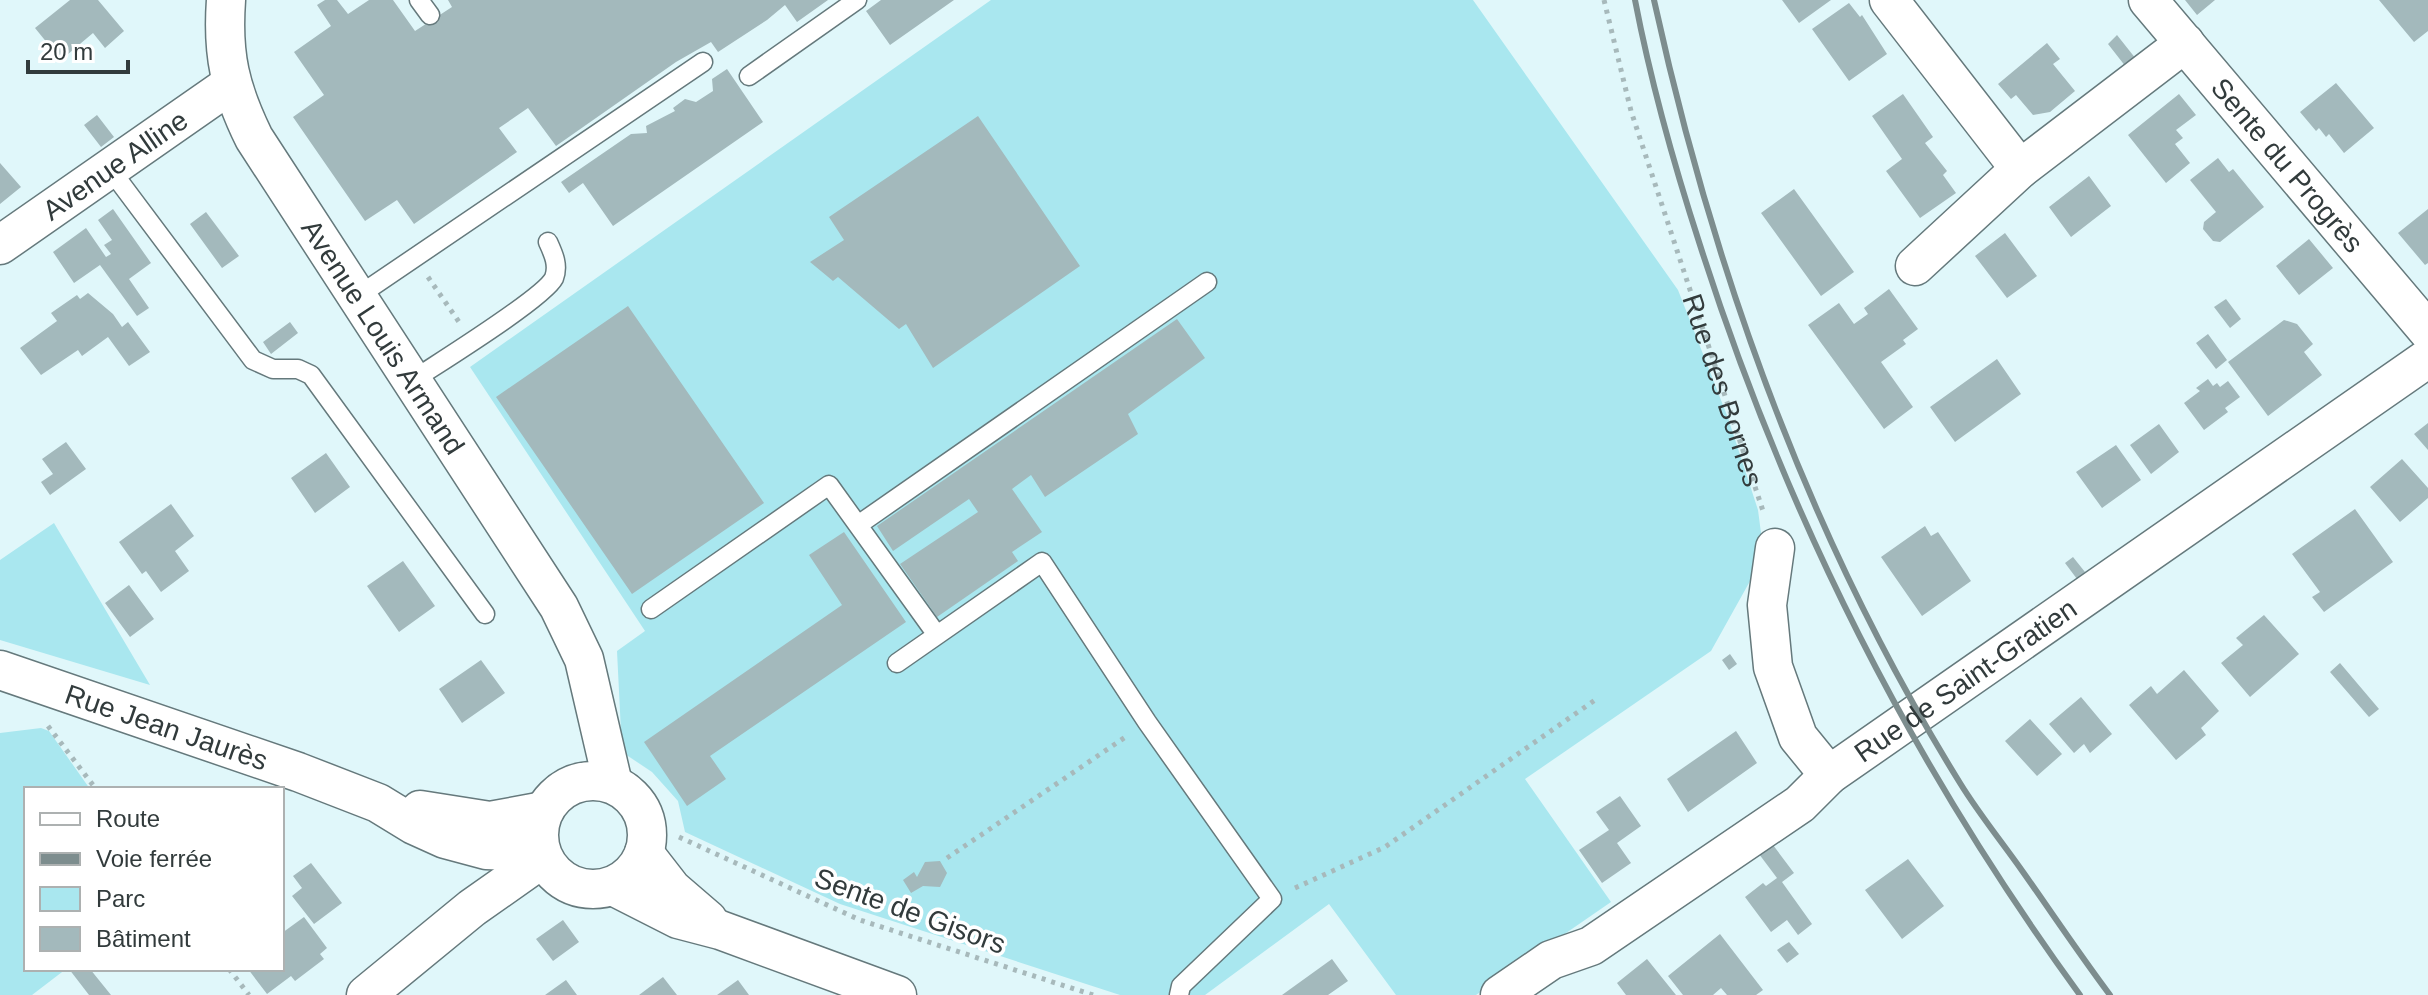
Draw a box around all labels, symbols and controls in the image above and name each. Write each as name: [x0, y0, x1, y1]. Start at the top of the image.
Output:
scale bar: [28, 24, 128, 74]
text: 20 m: [40, 38, 93, 65]
street label: Sente du Progrès: [2205, 72, 2370, 258]
street label: Avenue Alline: [37, 104, 193, 226]
street label: Avenue Louis Armand: [296, 214, 471, 460]
street label: Rue des Bornes: [1677, 290, 1769, 490]
street label: Rue de Saint-Gratien: [1848, 592, 2082, 768]
street label: Rue Jean Jaurès: [61, 678, 272, 776]
legend: [24, 787, 284, 971]
text: Route: [96, 805, 160, 832]
text: Voie ferrée: [96, 845, 212, 872]
street label: Sente de Gisors: [810, 862, 1010, 960]
text: Parc: [96, 885, 145, 912]
text: Bâtiment: [96, 925, 191, 952]

